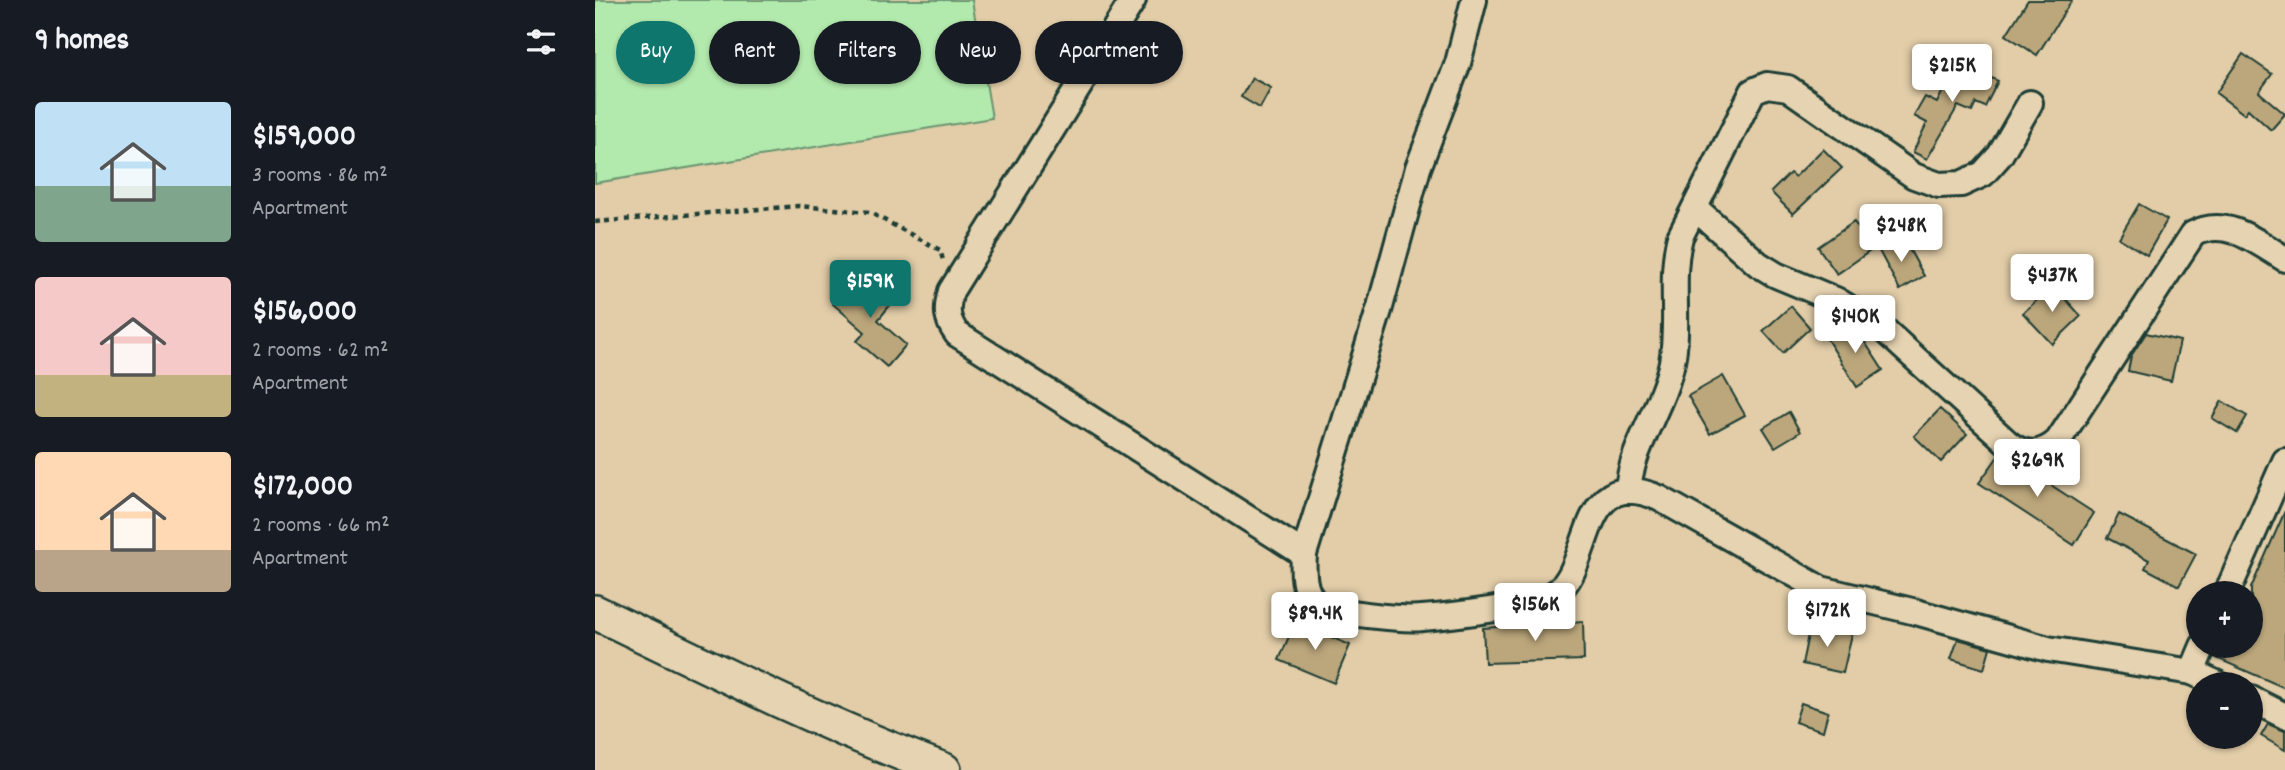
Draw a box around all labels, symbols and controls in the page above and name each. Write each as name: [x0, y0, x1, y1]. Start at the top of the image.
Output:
text: 9 homes: [35, 21, 129, 64]
chip: Buy: [616, 21, 695, 84]
chip: Rent: [709, 21, 800, 84]
chip: Filters: [814, 21, 921, 84]
chip: New: [935, 21, 1021, 84]
chip: Apartment: [1035, 21, 1183, 84]
icon: filters: [522, 23, 560, 61]
pin: $215K: [1903, 44, 2001, 104]
text: $215K: [1928, 50, 1976, 83]
text: $159,000: [252, 117, 356, 160]
icon: home: [91, 130, 175, 214]
text: 3 rooms · 86 m²: [252, 160, 388, 193]
text: Apartment: [252, 193, 348, 226]
pin: $248K: [1852, 204, 1950, 264]
text: $248K: [1875, 210, 1927, 243]
pin: $437K: [2003, 254, 2101, 314]
pin: $159K: [821, 260, 919, 320]
text: $437K: [2027, 260, 2077, 293]
text: $159K: [846, 266, 894, 299]
text: $156,000: [252, 292, 357, 335]
pin: $140K: [1806, 296, 1904, 355]
text: $140K: [1830, 301, 1880, 334]
icon: home: [91, 305, 175, 389]
text: 2 rooms · 62 m²: [252, 335, 388, 368]
text: Apartment: [252, 368, 348, 401]
pin: $269K: [1988, 440, 2086, 499]
text: $269K: [2010, 445, 2064, 478]
text: $172,000: [252, 467, 353, 510]
icon: home: [91, 480, 175, 564]
text: 2 rooms · 66 m²: [252, 510, 390, 543]
text: Apartment: [252, 543, 348, 576]
map controls: [2186, 581, 2263, 749]
button: +: [2186, 581, 2263, 658]
pin: $156K: [1486, 584, 1584, 643]
text: $156K: [1510, 589, 1560, 622]
pin: $172K: [1778, 590, 1876, 649]
pin: $89.4K: [1258, 592, 1372, 652]
text: $172K: [1804, 595, 1850, 628]
text: $89.4K: [1287, 598, 1343, 631]
button: −: [2186, 672, 2263, 749]

